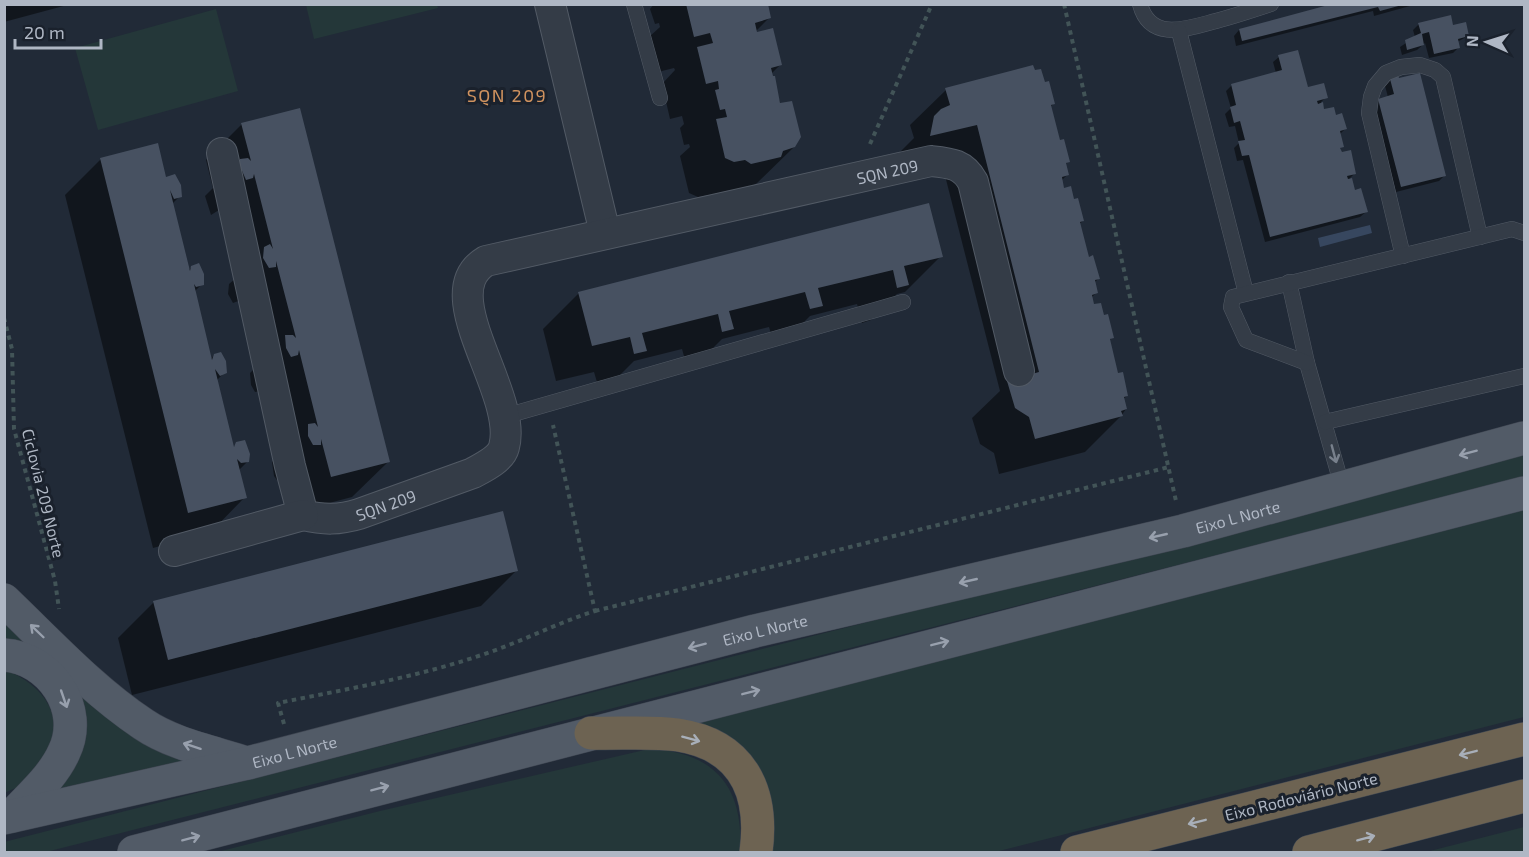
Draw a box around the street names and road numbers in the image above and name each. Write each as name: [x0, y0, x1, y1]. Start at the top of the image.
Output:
street label: SQN 209: [855, 155, 920, 187]
street label: Ciclovia 209 Norte: [19, 427, 69, 559]
street label: SQN 209: [353, 485, 418, 524]
street label: Eixo L Norte: [1193, 496, 1282, 537]
street label: Eixo L Norte: [720, 610, 809, 649]
street label: Eixo L Norte: [250, 731, 339, 771]
street label: Eixo Rodoviário Norte: [1223, 768, 1379, 824]

